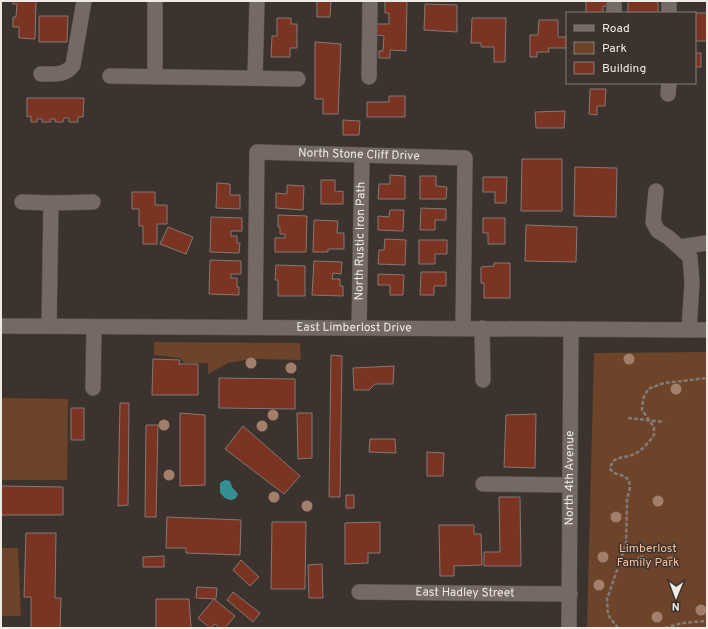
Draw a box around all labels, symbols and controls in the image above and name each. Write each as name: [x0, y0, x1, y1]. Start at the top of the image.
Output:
legend: [566, 12, 696, 84]
text: Road: [602, 21, 630, 37]
text: Park: [602, 41, 627, 57]
text: Building: [602, 61, 646, 77]
street label: North Stone Cliff Drive: [298, 145, 420, 165]
street label: North Rustic Iron Path: [351, 182, 370, 301]
street label: East Limberlost Drive: [296, 320, 412, 336]
street label: North 4th Avenue: [562, 430, 578, 526]
park label: Limberlost Family Park: [617, 541, 679, 571]
north arrow: [656, 577, 696, 617]
street label: East Hadley Street: [415, 585, 515, 601]
text: N: [672, 599, 680, 613]

